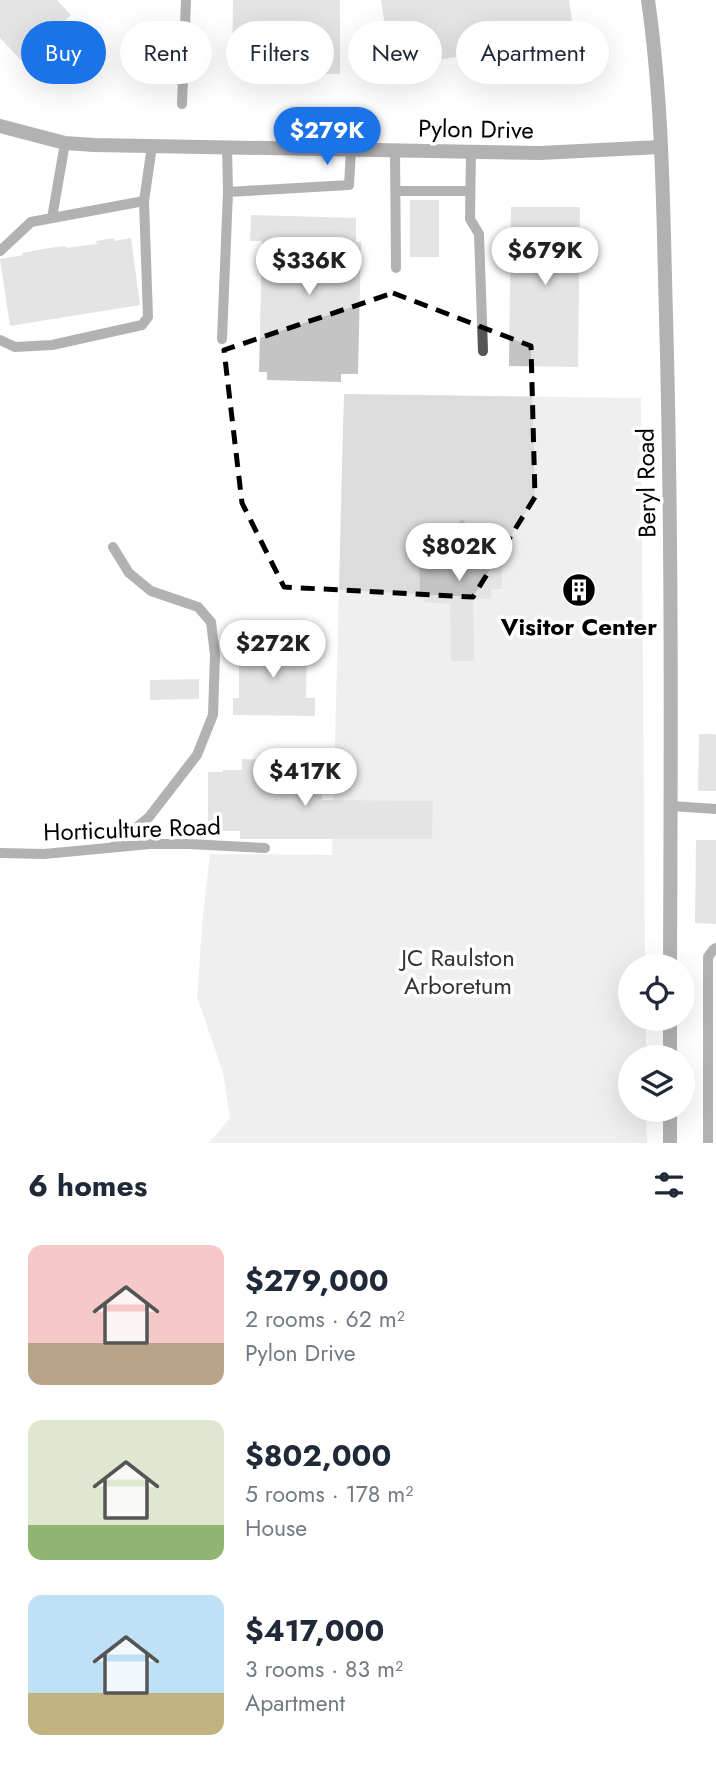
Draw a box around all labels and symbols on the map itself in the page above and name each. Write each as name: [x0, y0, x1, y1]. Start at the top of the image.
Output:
pin: $279K: [278, 108, 376, 167]
street label: Pylon Drive: [418, 110, 534, 148]
pin: $679K: [496, 228, 594, 287]
pin: $336K: [260, 238, 358, 297]
street label: Beryl Road: [628, 428, 664, 538]
pin: $802K: [410, 524, 508, 583]
building icon: Visitor Center: [560, 571, 598, 609]
place label: Visitor Center: [500, 609, 657, 644]
pin: $272K: [224, 620, 322, 680]
pin: $417K: [256, 748, 354, 808]
street label: Horticulture Road: [43, 808, 221, 850]
park label: JC Raulston Arboretum: [398, 940, 515, 1003]

